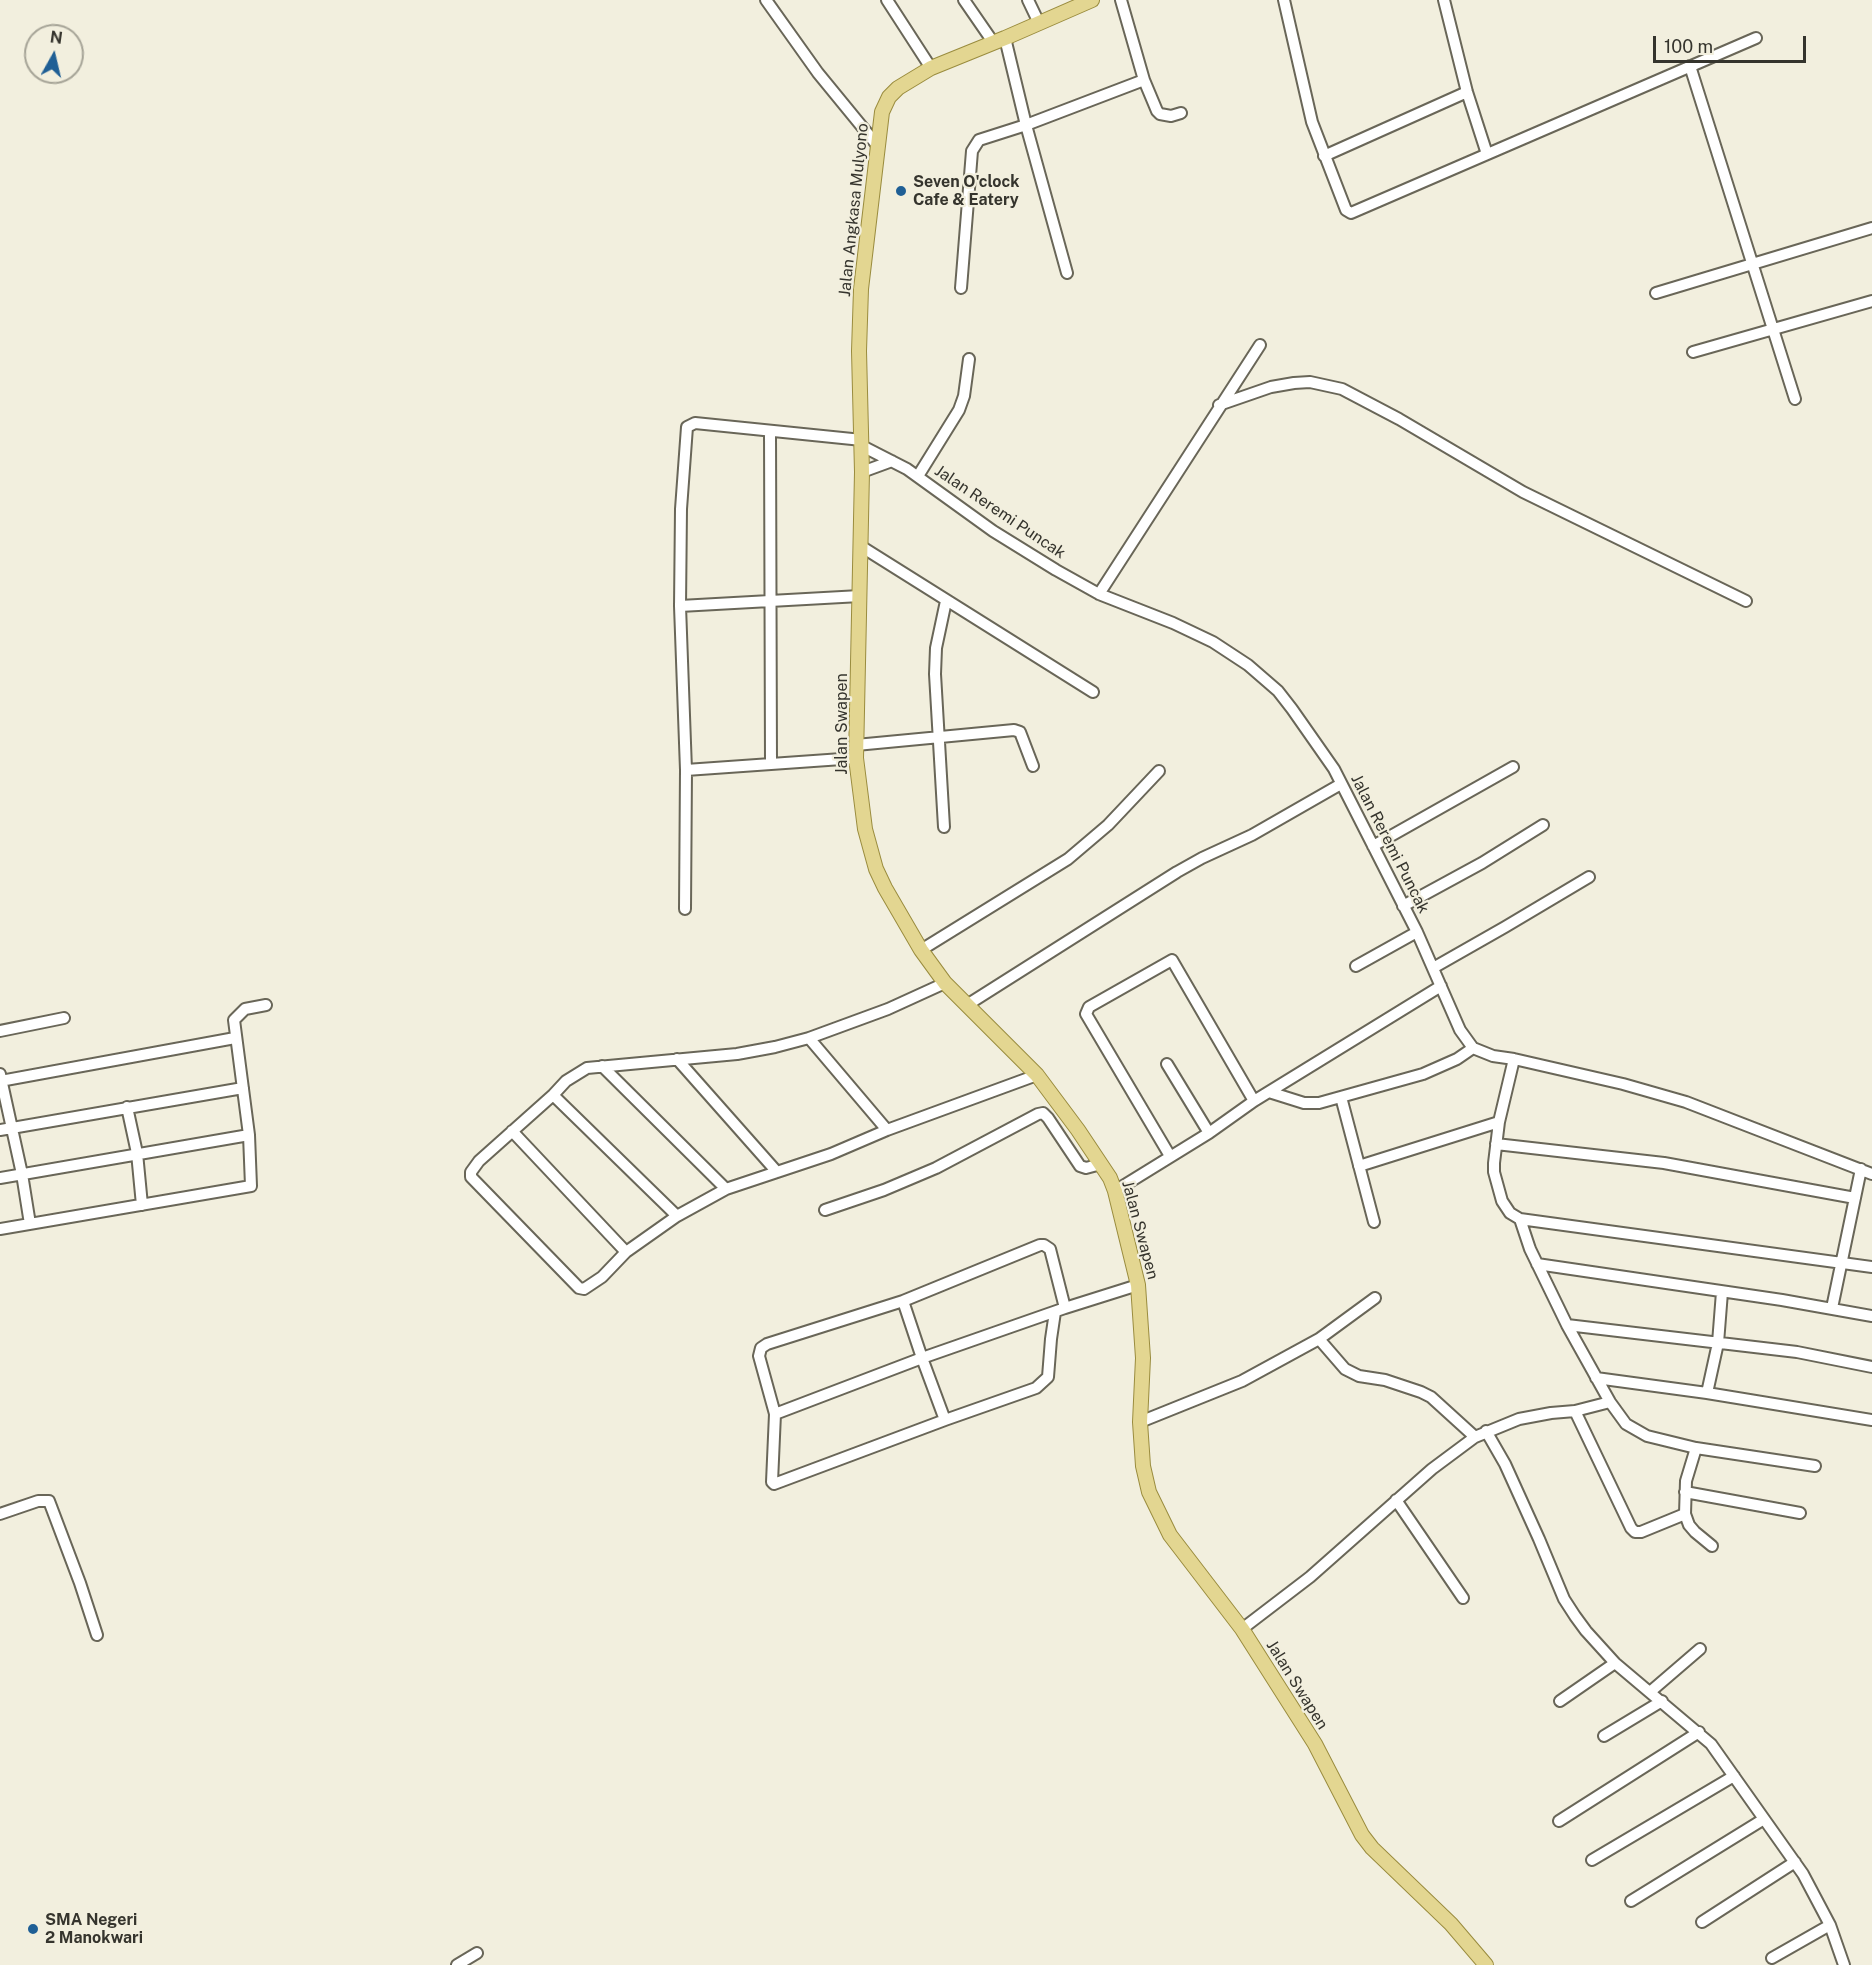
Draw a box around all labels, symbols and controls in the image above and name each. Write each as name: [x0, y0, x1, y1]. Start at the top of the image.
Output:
north arrow: [24, 24, 84, 84]
scale bar: [1656, 24, 1809, 62]
text: N: [49, 27, 64, 48]
text: 100 m: [1664, 36, 1713, 57]
street label: Jalan Angkasa Mulyono: [835, 122, 873, 298]
place label: Seven O'clock Cafe & Eatery: [913, 172, 1019, 210]
marker: Seven O'clock Cafe & Eatery: [894, 184, 908, 198]
street label: Jalan Reremi Puncak: [931, 461, 1069, 563]
street label: Jalan Swapen: [832, 673, 852, 775]
street label: Jalan Reremi Puncak: [1347, 771, 1433, 917]
street label: Jalan Swapen: [1118, 1178, 1162, 1282]
street label: Jalan Swapen: [1262, 1637, 1332, 1733]
place label: SMA Negeri 2 Manokwari: [45, 1910, 143, 1948]
marker: SMA Negeri 2 Manokwari: [26, 1922, 40, 1936]

